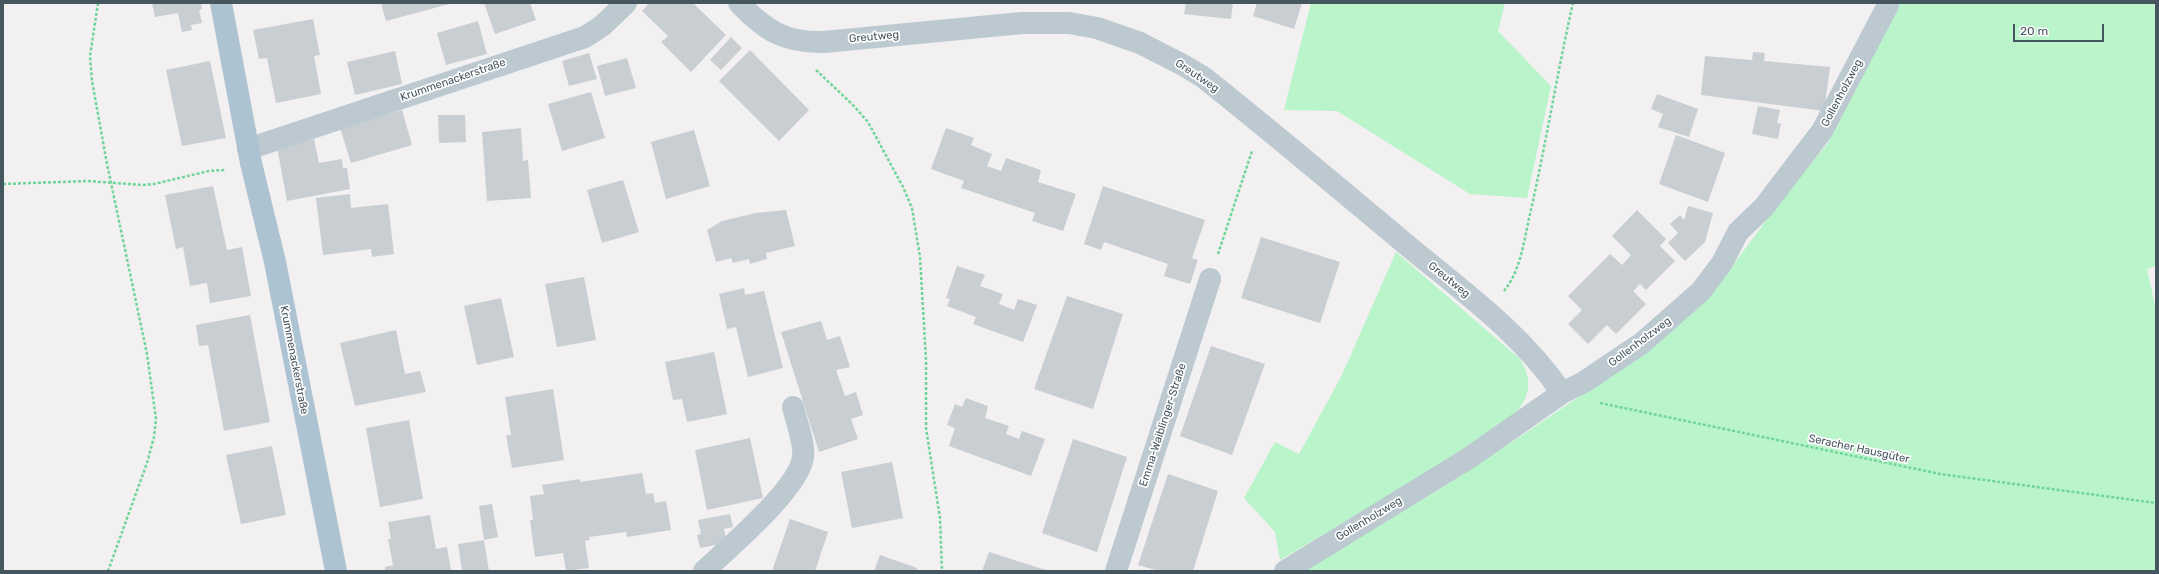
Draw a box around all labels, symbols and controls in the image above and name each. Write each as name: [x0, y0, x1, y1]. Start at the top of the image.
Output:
scale bar: [2015, 16, 2106, 42]
text: 20 m: [2020, 24, 2048, 38]
street label: Greutweg: [848, 28, 900, 46]
street label: Krummenackerstraße: [399, 56, 507, 104]
street label: Greutweg: [1173, 57, 1221, 95]
street label: Gollenholzweg: [1819, 57, 1865, 129]
street label: Greutweg: [1425, 259, 1473, 301]
street label: Krummenackerstraße: [277, 305, 311, 415]
street label: Gollenholzweg: [1606, 314, 1674, 370]
street label: Emma-Waiblinger-Straße: [1137, 362, 1189, 488]
street label: Seracher Hausgüter: [1807, 432, 1911, 466]
street label: Gollenholzweg: [1334, 494, 1404, 544]

